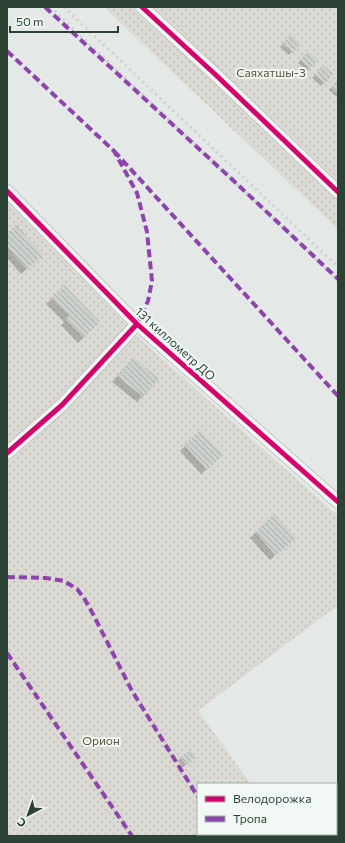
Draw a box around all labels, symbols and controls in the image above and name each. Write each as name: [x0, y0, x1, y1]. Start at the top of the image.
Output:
scale bar: [10, 8, 118, 34]
text: 50 m: [16, 14, 44, 28]
park label: Саяхатшы-3: [236, 65, 306, 79]
street label: 131 киллометр ДО: [133, 304, 219, 383]
park label: Орион: [82, 733, 120, 747]
legend: [197, 783, 337, 835]
text: Велодорожка: [233, 791, 311, 805]
north arrow: [8, 795, 48, 835]
text: Тропа: [233, 811, 267, 825]
text: С: [14, 815, 28, 830]

